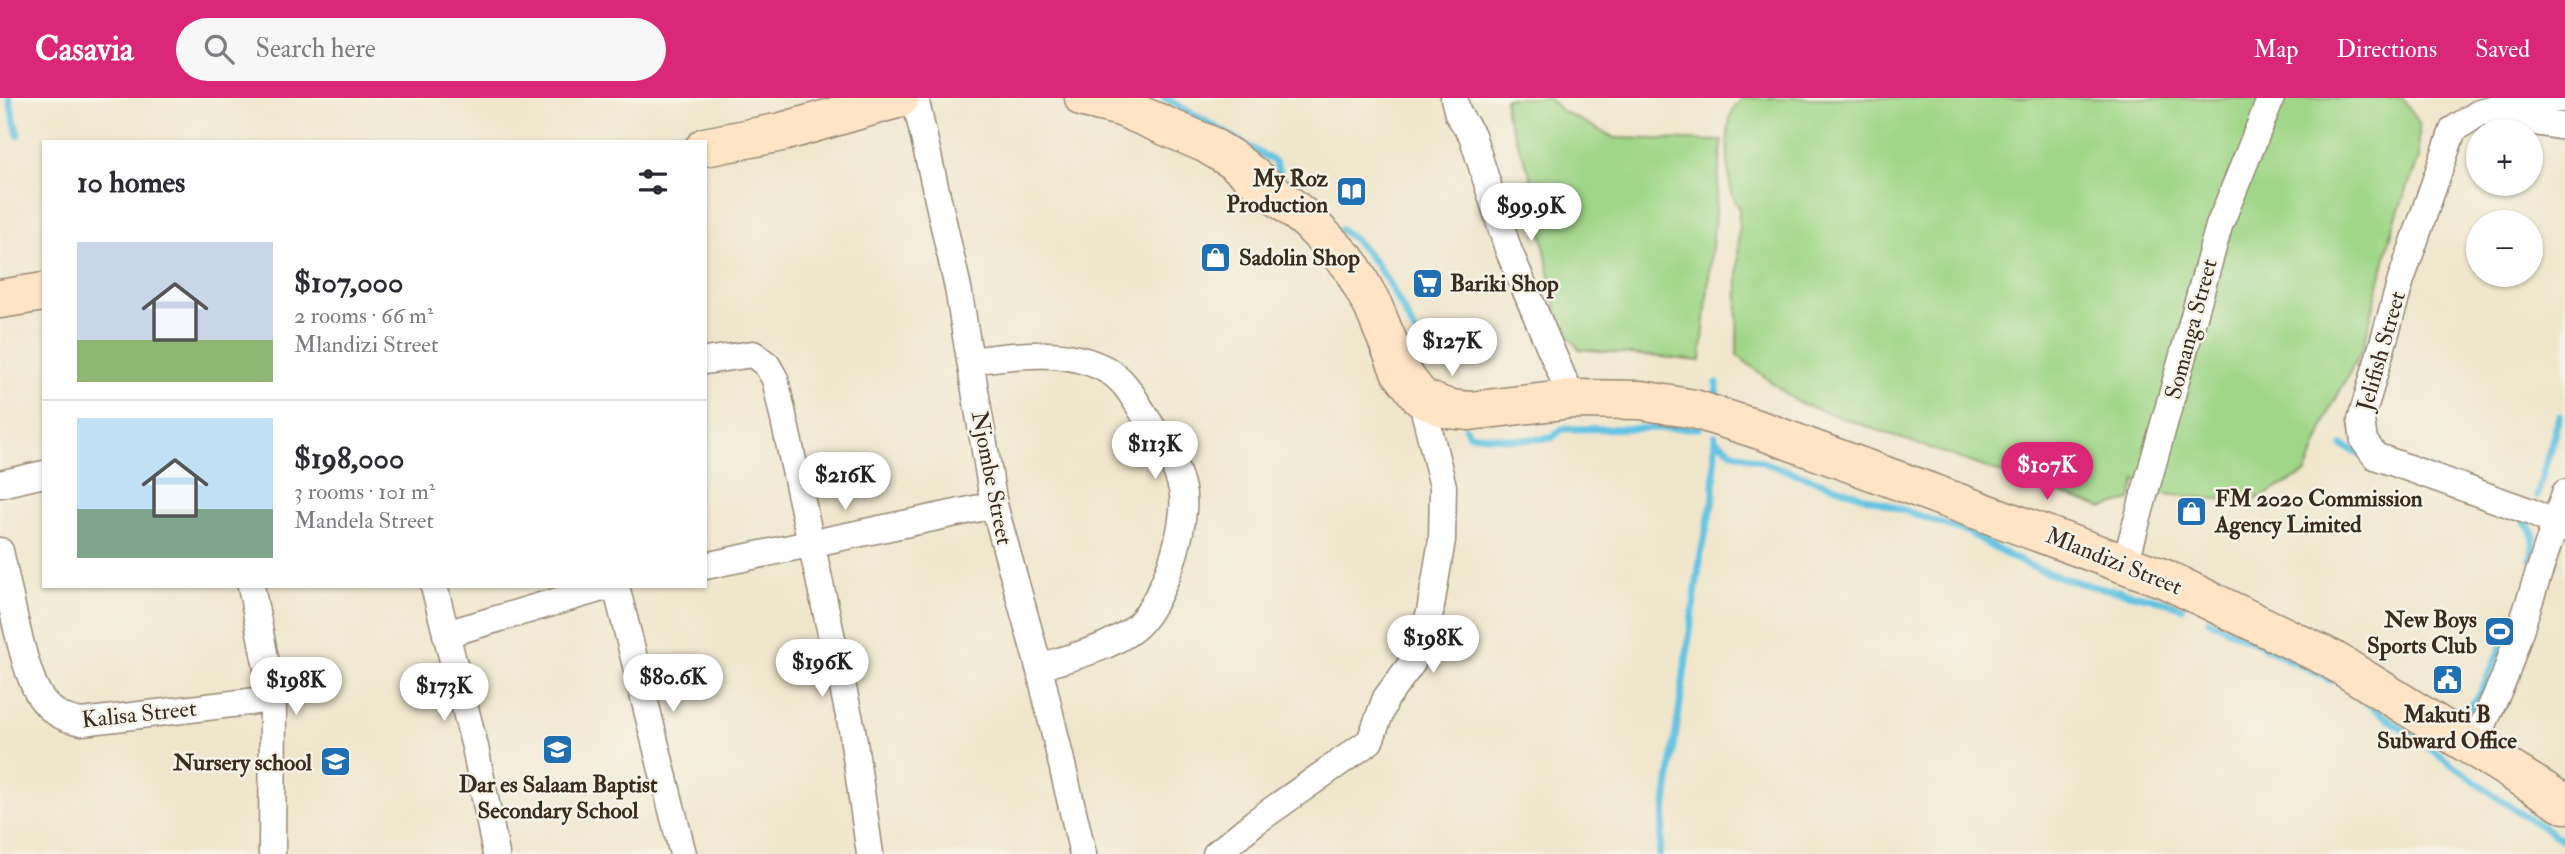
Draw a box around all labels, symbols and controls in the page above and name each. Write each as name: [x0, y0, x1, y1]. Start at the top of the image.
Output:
search box: [176, 18, 666, 81]
text: Casavia: [35, 29, 134, 70]
icon: search: [200, 30, 238, 68]
text: Search here: [256, 33, 376, 65]
text: Map: [2253, 34, 2298, 65]
text: Directions: [2336, 34, 2437, 65]
text: Saved: [2475, 34, 2530, 65]
map controls: [2466, 119, 2543, 287]
button: +: [2466, 119, 2543, 196]
icon: filters: [634, 163, 672, 201]
text: 10 homes: [77, 164, 185, 201]
place label: My Roz Production: [1226, 164, 1329, 219]
library icon: My Roz Production: [1334, 174, 1368, 208]
pin: $99.9K: [1474, 184, 1588, 243]
text: $99.9K: [1497, 191, 1565, 220]
button: −: [2466, 210, 2543, 287]
shop icon: Sadolin Shop: [1199, 240, 1233, 274]
place label: Sadolin Shop: [1239, 243, 1360, 273]
street label: Somanga Street: [2158, 256, 2224, 402]
text: $107,000: [294, 264, 403, 301]
supermarket icon: Bariki Shop: [1410, 266, 1444, 300]
place label: Bariki Shop: [1450, 269, 1559, 299]
icon: home: [133, 270, 217, 354]
street label: Jelifish Street: [2350, 288, 2412, 415]
text: 2 rooms · 66 m²: [294, 301, 433, 330]
pin: $127K: [1403, 318, 1501, 378]
text: $127K: [1422, 326, 1482, 355]
text: Mlandizi Street: [294, 330, 438, 359]
street label: Njombe Street: [965, 409, 1019, 547]
pin: $113K: [1106, 422, 1204, 481]
text: $113K: [1128, 429, 1182, 458]
text: $198,000: [294, 440, 404, 477]
pin: $107K: [1998, 442, 2096, 502]
icon: home: [133, 446, 217, 530]
text: $107K: [2017, 450, 2077, 479]
pin: $216K: [796, 452, 894, 512]
text: $216K: [815, 460, 875, 489]
text: 3 rooms · 101 m²: [294, 477, 435, 506]
place label: FM 2020 Commission Agency Limited: [2214, 484, 2423, 540]
shop icon: FM 2020 Commission Agency Limited: [2175, 494, 2209, 528]
text: Mandela Street: [294, 506, 434, 535]
street label: Mlandizi Street: [2042, 521, 2186, 601]
place label: New Boys Sports Club: [2367, 605, 2477, 661]
sports icon: New Boys Sports Club: [2483, 615, 2517, 649]
pin: $198K: [1384, 616, 1482, 675]
text: $198K: [1403, 623, 1463, 652]
pin: $196K: [773, 640, 871, 699]
text: $196K: [792, 647, 852, 676]
pin: $80.6K: [616, 654, 730, 714]
pin: $198K: [247, 658, 345, 717]
text: $80.6K: [639, 662, 707, 691]
public building icon: Makuti B Subward Office: [2430, 663, 2464, 697]
pin: $173K: [395, 664, 493, 723]
text: $198K: [266, 665, 326, 694]
text: $173K: [416, 671, 472, 700]
street label: Kalisa Street: [80, 694, 198, 734]
place label: Makuti B Subward Office: [2377, 700, 2517, 755]
school or university icon: Dar es Salaam Baptist Secondary School: [541, 733, 575, 767]
school or university icon: Nursery school: [318, 745, 352, 779]
place label: Nursery school: [172, 748, 313, 778]
place label: Dar es Salaam Baptist Secondary School: [459, 770, 658, 826]

